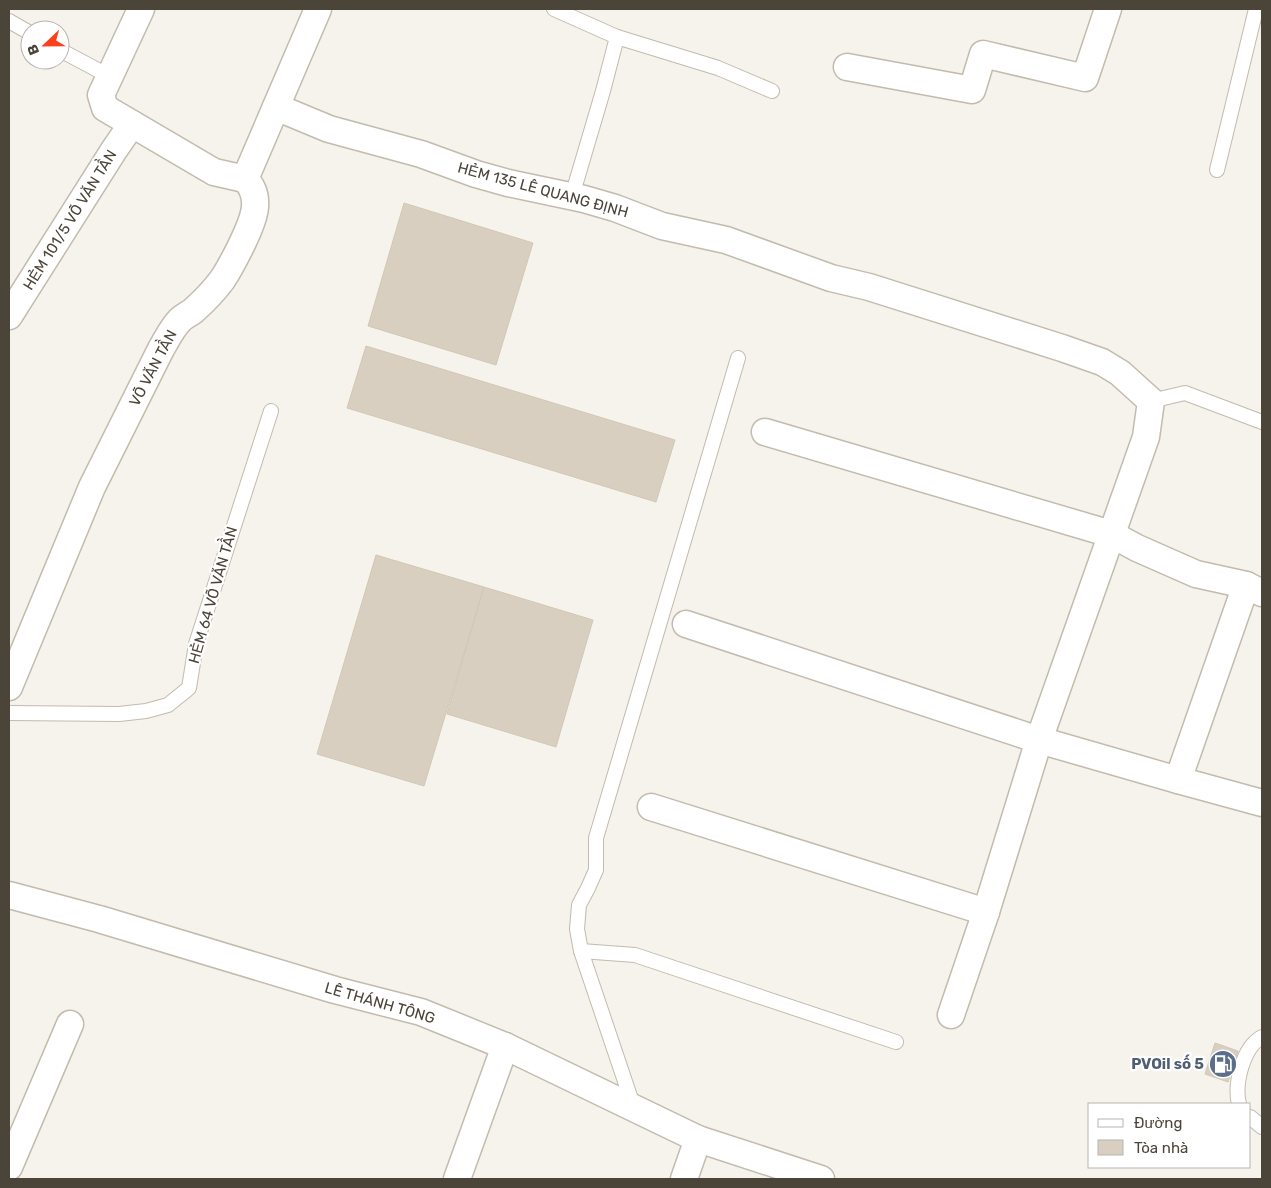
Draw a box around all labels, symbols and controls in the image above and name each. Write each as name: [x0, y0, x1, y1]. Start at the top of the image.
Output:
north arrow: [20, 20, 70, 70]
text: B: [24, 42, 43, 57]
street label: HẺM 101/5 VÕ VĂN TẦN: [18, 146, 121, 293]
street label: HẺM 135 LÊ QUANG ĐỊNH: [456, 159, 630, 221]
street label: VÕ VĂN TẦN: [124, 326, 181, 409]
street label: HẺM 64 VÕ VĂN TẦN: [183, 524, 241, 666]
street label: LÊ THÁNH TÔNG: [323, 979, 437, 1027]
fuel station icon: PVOil số 5: [1208, 1049, 1238, 1079]
place label: PVOil số 5: [1131, 1054, 1204, 1073]
legend: [1088, 1103, 1251, 1168]
text: Đường: [1134, 1114, 1182, 1132]
text: Tòa nhà: [1134, 1139, 1188, 1157]

